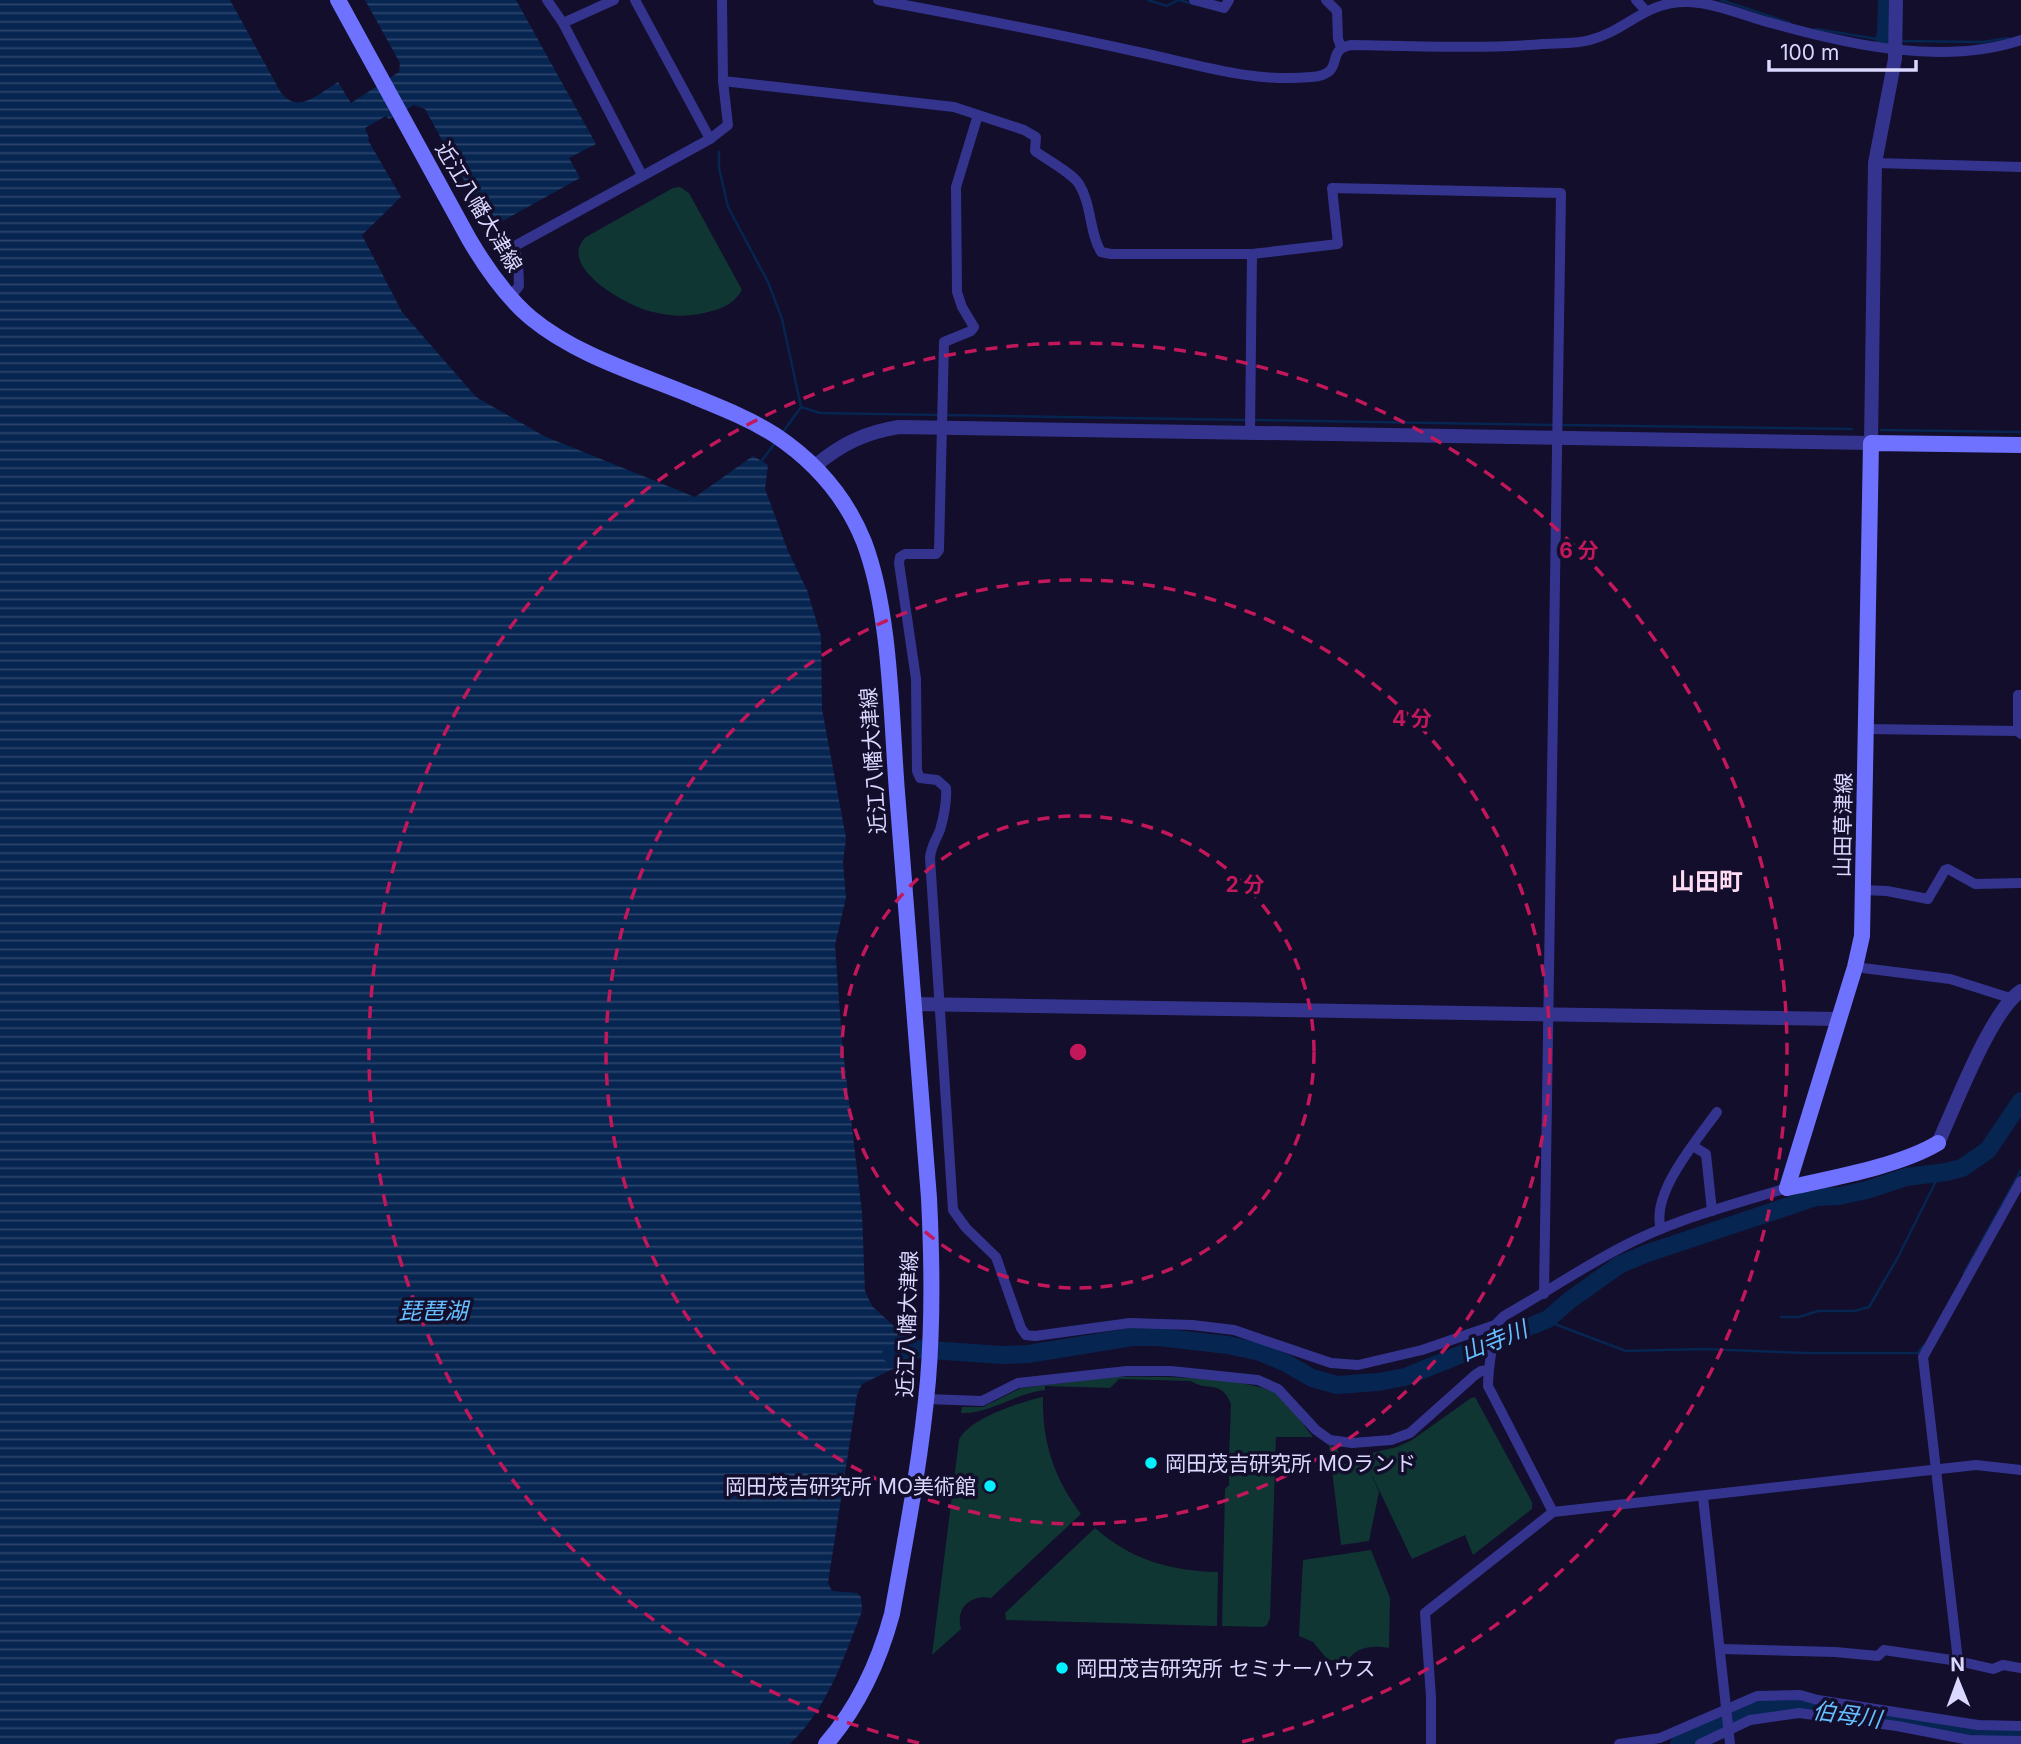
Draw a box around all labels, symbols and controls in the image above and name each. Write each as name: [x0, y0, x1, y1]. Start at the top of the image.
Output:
scale bar: [1769, 28, 1916, 72]
text: 100 m: [1780, 40, 1839, 65]
street label: 近江八幡大津線: [430, 138, 528, 276]
text: 6 分: [1559, 538, 1599, 563]
street label: 近江八幡大津線: [855, 687, 891, 835]
text: 4 分: [1392, 706, 1432, 731]
street label: 山田草津線: [1830, 772, 1856, 878]
district label: 山田町: [1671, 867, 1743, 896]
text: 2 分: [1225, 872, 1265, 897]
centre of rings: [1066, 1040, 1090, 1064]
street label: 近江八幡大津線: [892, 1250, 922, 1398]
water label: 琵琶湖: [399, 1297, 471, 1325]
water label: 山寺川: [1457, 1314, 1534, 1367]
place label: 岡田茂吉研究所 MOランド: [1165, 1451, 1416, 1476]
marker: 岡田茂吉研究所 MOランド: [1143, 1455, 1159, 1471]
place label: 岡田茂吉研究所 MO美術館: [725, 1474, 976, 1499]
marker: 岡田茂吉研究所 MO美術館: [982, 1478, 998, 1494]
north arrow: [1923, 1646, 1993, 1716]
text: N: [1950, 1653, 1965, 1676]
place label: 岡田茂吉研究所 セミナーハウス: [1076, 1656, 1376, 1681]
marker: 岡田茂吉研究所 セミナーハウス: [1054, 1660, 1070, 1676]
water label: 伯母川: [1811, 1696, 1886, 1734]

